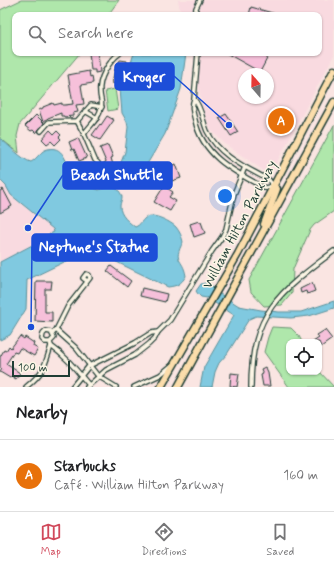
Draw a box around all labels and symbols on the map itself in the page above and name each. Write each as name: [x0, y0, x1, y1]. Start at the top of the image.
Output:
callout: Kroger: [115, 63, 174, 90]
text: Kroger: [123, 68, 166, 89]
north arrow: [238, 68, 274, 104]
pin: A: [268, 106, 294, 136]
street label: William Hilton Parkway: [198, 157, 281, 292]
callout: Beach Shuttle: [63, 162, 172, 189]
text: Beach Shuttle: [71, 166, 164, 186]
your location: [215, 186, 235, 206]
callout: Neptune's Statue: [32, 234, 157, 261]
text: Neptune's Statue: [39, 238, 150, 258]
scale bar: [12, 359, 70, 378]

